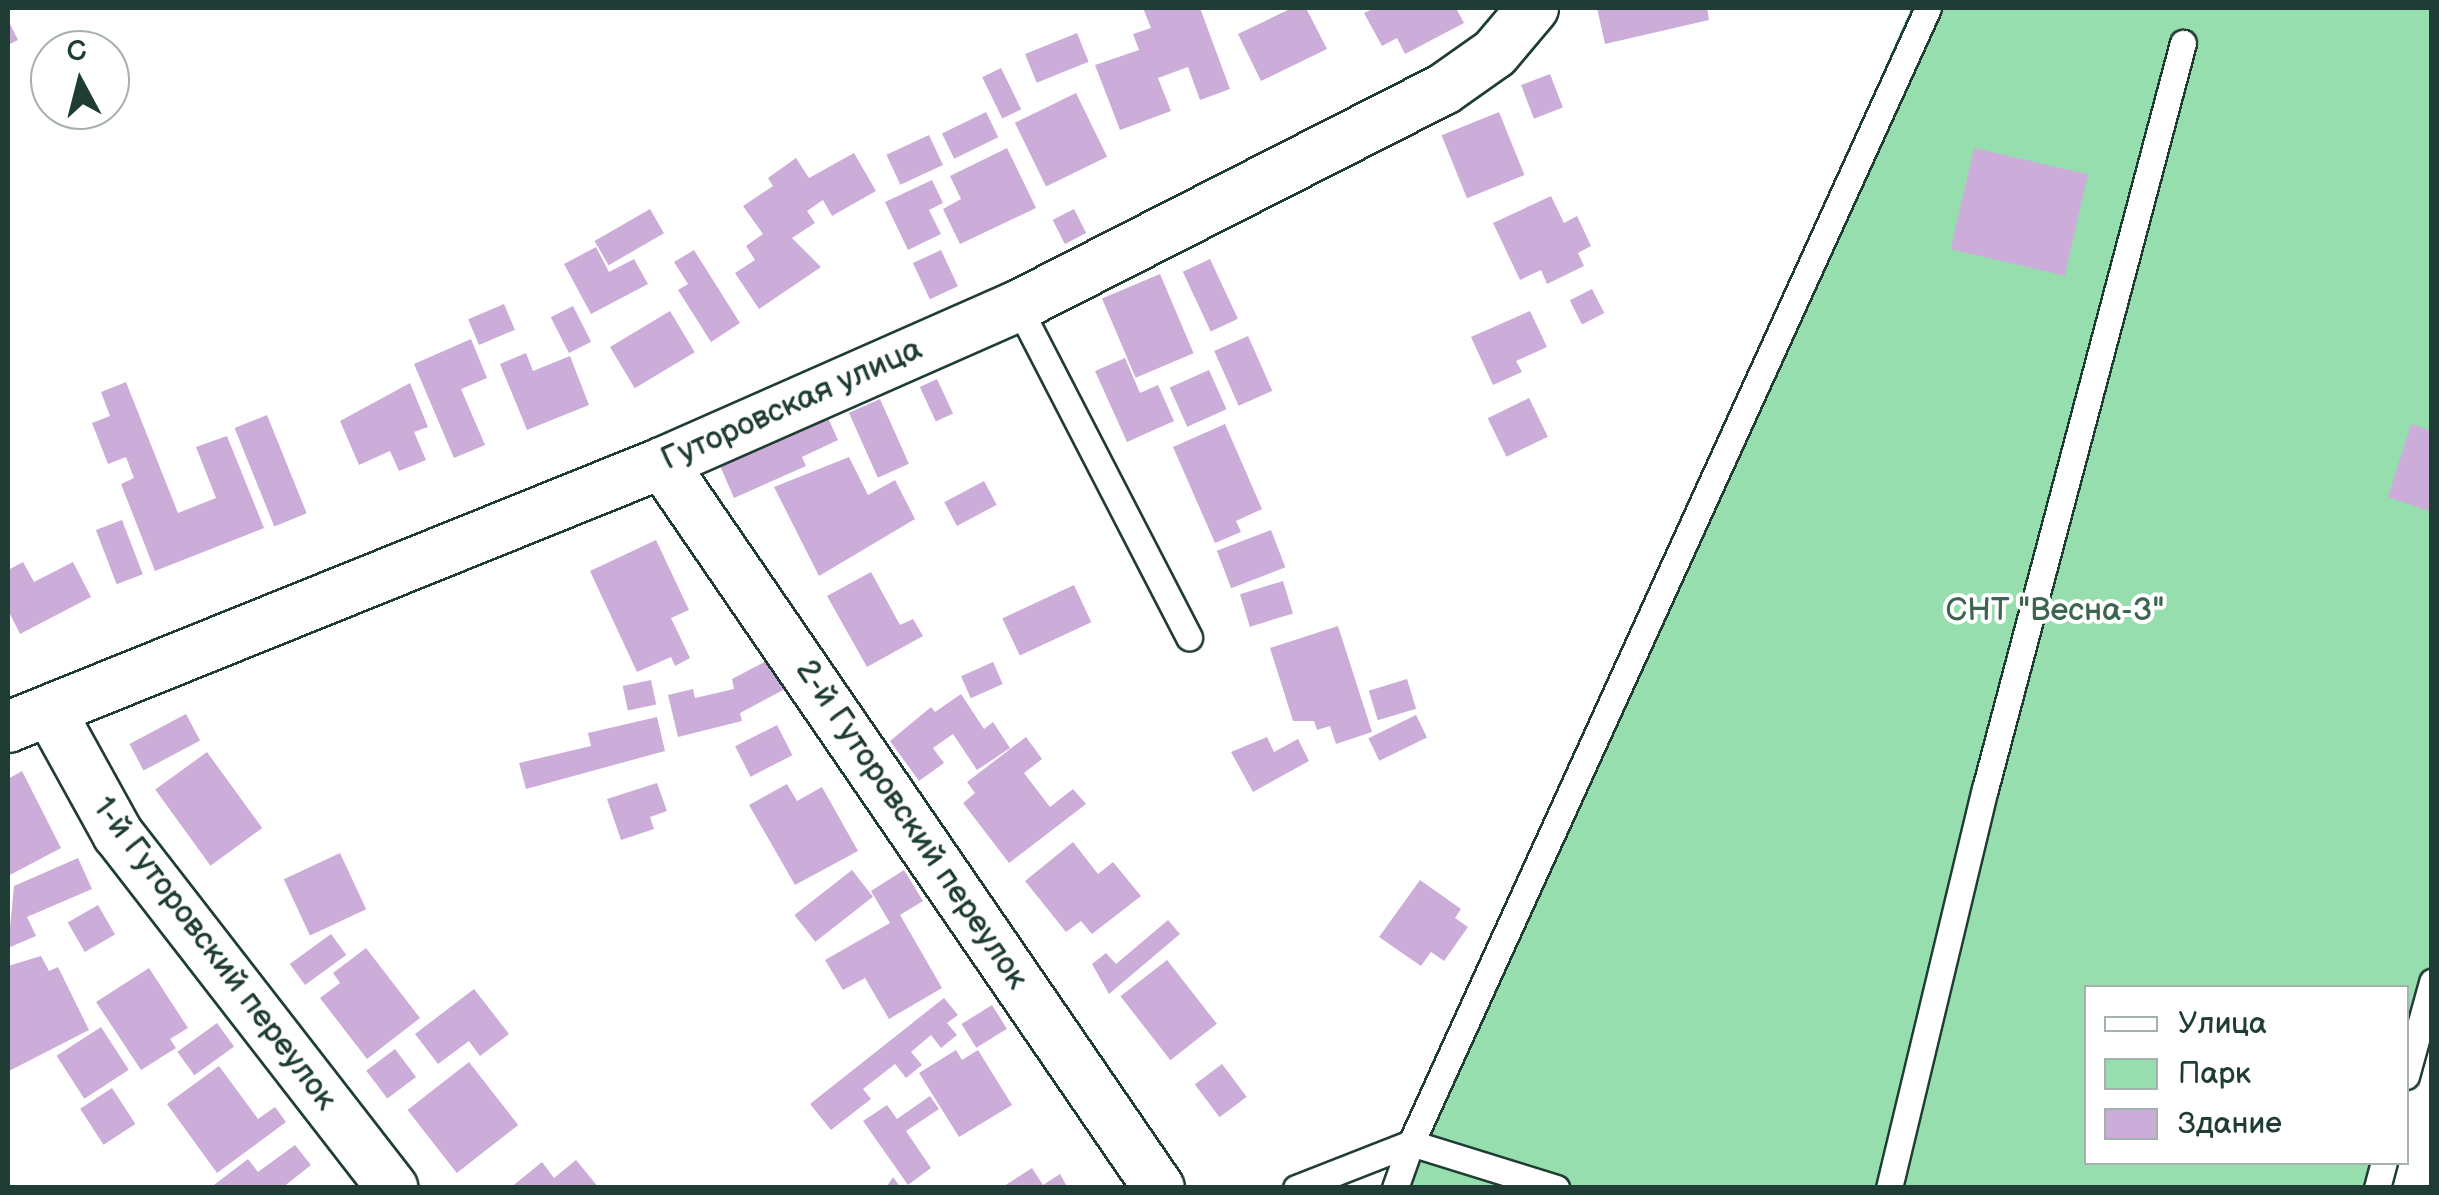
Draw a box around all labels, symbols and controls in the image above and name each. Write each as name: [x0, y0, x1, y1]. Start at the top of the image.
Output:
north arrow: [30, 30, 130, 130]
text: С: [65, 34, 88, 69]
street label: Гуторовская улица: [656, 330, 928, 480]
park label: СНТ "Весна-3": [1946, 592, 2164, 630]
street label: 2-й Гуторовский переулок: [786, 653, 1036, 997]
street label: 1-й Гуторовский переулок: [84, 790, 344, 1118]
legend: [2084, 985, 2409, 1165]
text: Улица: [2178, 1006, 2267, 1042]
text: Парк: [2178, 1056, 2251, 1092]
text: Здание: [2178, 1106, 2282, 1142]

